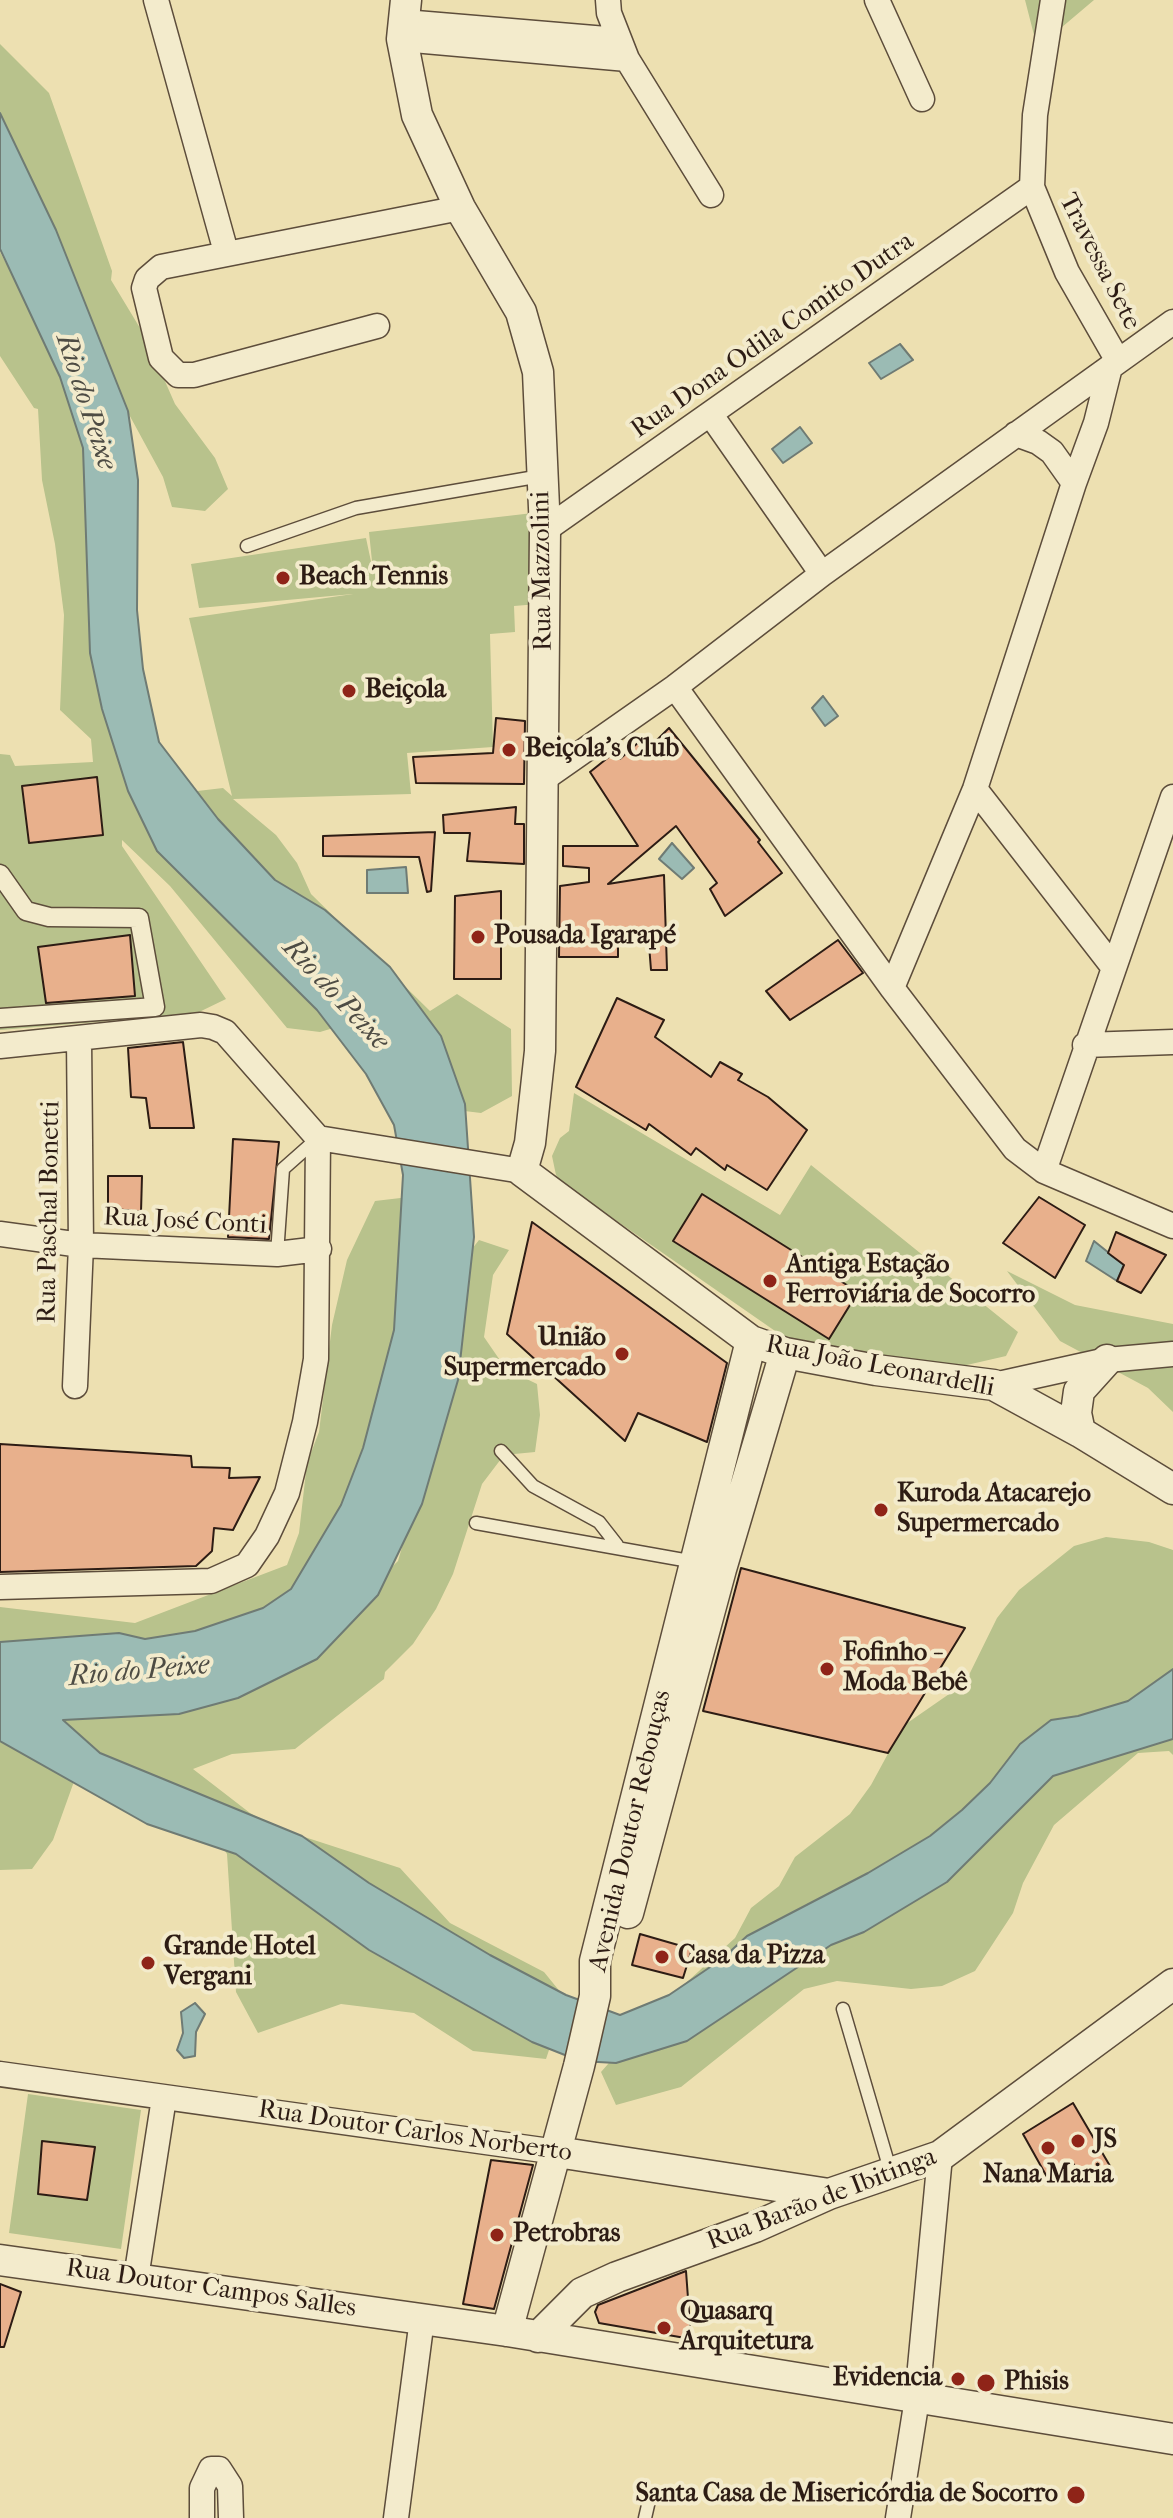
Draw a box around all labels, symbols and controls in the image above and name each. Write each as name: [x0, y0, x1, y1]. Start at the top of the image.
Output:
street label: Travessa Sete: [1051, 189, 1147, 335]
street label: Rua Dona Odila Comito Dutra: [626, 226, 920, 446]
water label: Rio do Peixe: [47, 330, 123, 474]
street label: Rua Mazzolini: [526, 491, 560, 651]
place label: Beach Tennis: [299, 562, 448, 594]
marker: Beach Tennis: [274, 569, 292, 587]
place label: Beiçola: [365, 675, 446, 707]
marker: Beiçola: [340, 682, 358, 700]
place label: Beiçola's Club: [525, 734, 679, 766]
marker: Beiçola's Club: [500, 741, 518, 759]
place label: Pousada Igarapé: [494, 921, 676, 953]
marker: Pousada Igarapé: [469, 928, 487, 946]
water label: Rio do Peixe: [275, 932, 395, 1058]
street label: Rua Paschal Bonetti: [32, 1100, 68, 1324]
street label: Rua José Conti: [102, 1202, 268, 1242]
place label: Antiga Estação Ferroviária de Socorro: [786, 1250, 1035, 1312]
marker: Antiga Estação Ferroviária de Socorro: [761, 1272, 779, 1290]
place label: União Supermercado: [444, 1323, 606, 1384]
street label: Rua João Leonardelli: [763, 1330, 997, 1404]
marker: União Supermercado: [613, 1345, 631, 1363]
place label: Kuroda Atacarejo Supermercado: [897, 1479, 1091, 1540]
marker: Kuroda Atacarejo Supermercado: [872, 1501, 890, 1519]
place label: Fofinho - Moda Bebê: [843, 1638, 968, 1700]
water label: Rio do Peixe: [67, 1649, 211, 1695]
marker: Fofinho - Moda Bebê: [818, 1660, 836, 1678]
street label: Avenida Doutor Rebouças: [583, 1687, 679, 1975]
place label: Grande Hotel Vergani: [164, 1932, 316, 1994]
place label: Casa da Pizza: [678, 1941, 825, 1973]
marker: Casa da Pizza: [653, 1948, 671, 1966]
marker: Grande Hotel Vergani: [139, 1954, 157, 1972]
street label: Rua Doutor Carlos Norberto: [256, 2095, 574, 2169]
place label: JS: [1094, 2125, 1117, 2157]
marker: JS: [1069, 2132, 1087, 2150]
marker: Nana Maria: [1039, 2139, 1057, 2157]
street label: Rua Barão de Ibitinga: [703, 2142, 941, 2258]
place label: Nana Maria: [983, 2160, 1113, 2192]
place label: Petrobras: [513, 2219, 620, 2251]
marker: Petrobras: [488, 2226, 506, 2244]
street label: Rua Doutor Campos Salles: [64, 2253, 358, 2325]
place label: Quasarq Arquitetura: [680, 2297, 813, 2358]
marker: Quasarq Arquitetura: [655, 2319, 673, 2337]
place label: Evidencia: [833, 2363, 942, 2395]
place label: Phisis: [1004, 2367, 1069, 2399]
marker: Evidencia: [949, 2370, 967, 2388]
marker: Phisis: [975, 2372, 997, 2394]
place label: Santa Casa de Misericórdia de Socorro: [636, 2479, 1058, 2511]
marker: Santa Casa de Misericórdia de Socorro: [1065, 2484, 1087, 2506]

